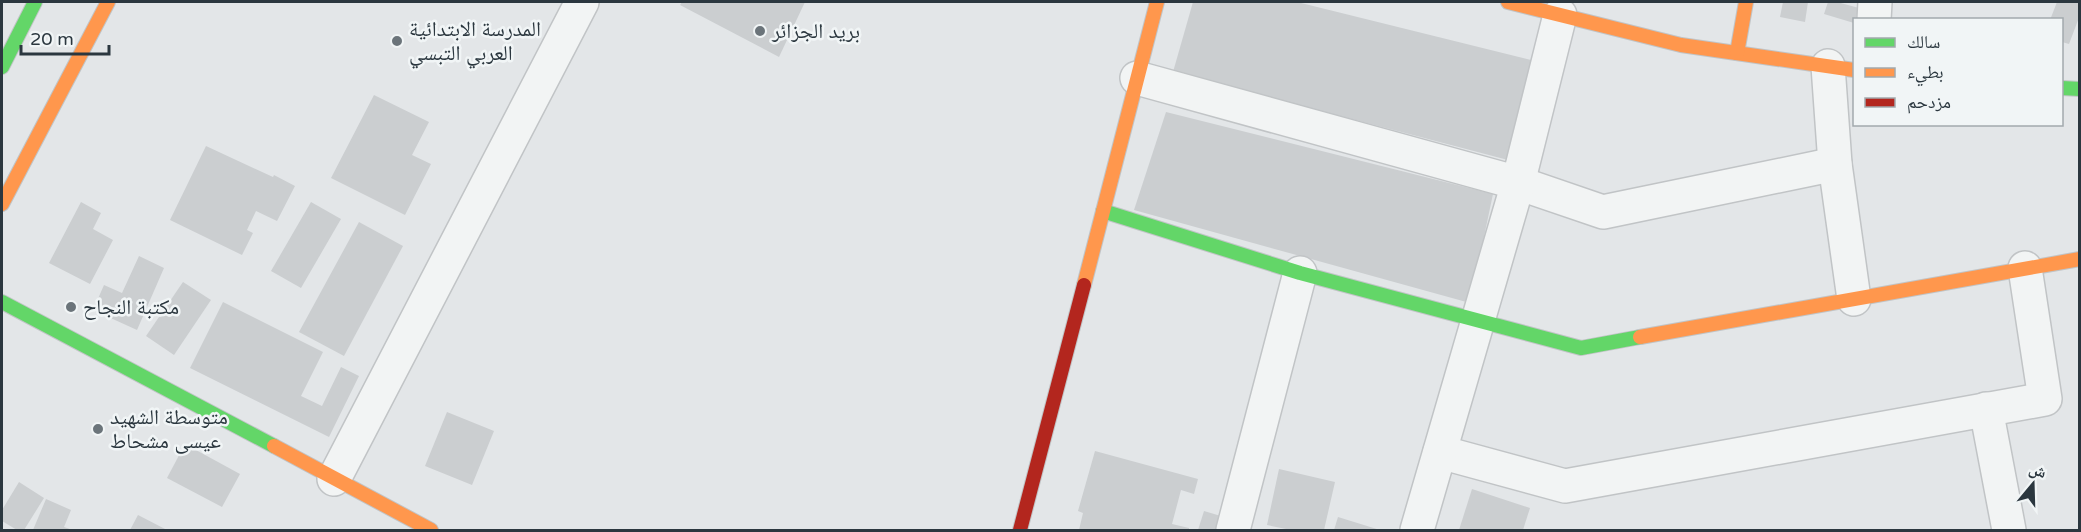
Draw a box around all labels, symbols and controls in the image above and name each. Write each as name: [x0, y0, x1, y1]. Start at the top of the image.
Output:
place label: المدرسة الابتدائية العربي التبسي: [409, 17, 541, 69]
scale bar: [21, 18, 110, 56]
legend: [1853, 18, 2063, 126]
place label: بريد الجزائر: [771, 19, 860, 44]
marker: بريد الجزائر: [753, 24, 767, 38]
text: 20 m: [30, 28, 74, 50]
text: سالك: [1907, 31, 1940, 53]
marker: المدرسة الابتدائية العربي التبسي: [390, 34, 404, 48]
text: بطيء: [1907, 61, 1944, 87]
text: مزدحم: [1907, 91, 1951, 114]
place label: مكتبة النجاح: [83, 295, 179, 320]
marker: مكتبة النجاح: [64, 300, 78, 314]
place label: متوسطة الشهيد عيسى مشحاط: [110, 405, 228, 454]
marker: متوسطة الشهيد عيسى مشحاط: [91, 422, 105, 436]
north arrow: [2003, 454, 2063, 514]
text: ش: [2026, 459, 2049, 483]

